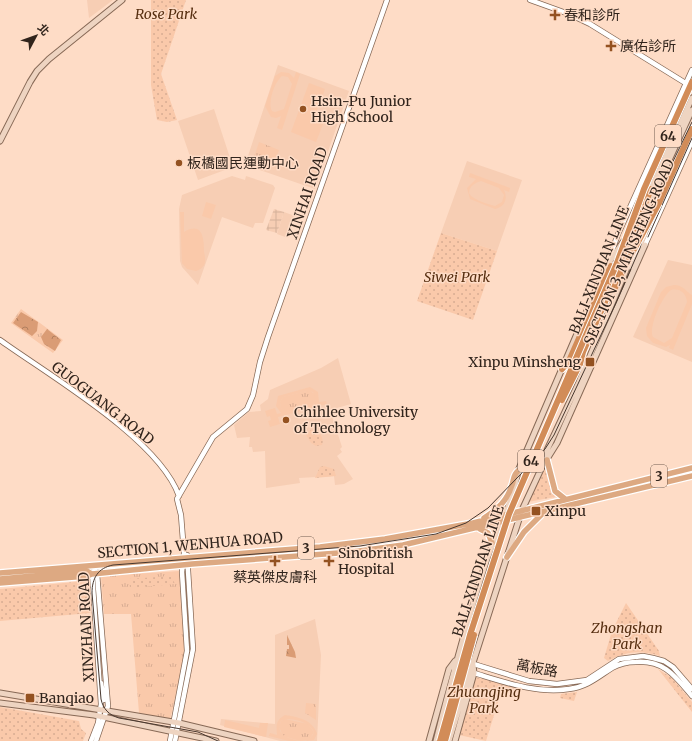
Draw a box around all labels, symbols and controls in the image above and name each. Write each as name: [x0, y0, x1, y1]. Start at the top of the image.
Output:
park label: Rose Park: [135, 5, 197, 23]
place label: 春和診所: [564, 6, 620, 24]
marker: 春和診所: [549, 9, 561, 21]
north arrow: [16, 16, 56, 56]
text: 北: [35, 21, 52, 38]
place label: 廣佑診所: [620, 37, 676, 55]
marker: 廣佑診所: [605, 40, 617, 52]
place label: Hsin-Pu Junior High School: [311, 92, 411, 126]
marker: Hsin-Pu Junior High School: [298, 104, 308, 114]
road number: 64: [655, 125, 681, 147]
street label: XINHAI ROAD: [283, 144, 331, 241]
place label: 板橋國民運動中心: [187, 154, 299, 172]
street label: SECTION 3, MINSHENG ROAD: [580, 156, 678, 348]
marker: 板橋國民運動中心: [174, 158, 184, 168]
street label: BALI-XINDIAN LINE: [565, 203, 633, 337]
park label: Siwei Park: [424, 268, 491, 286]
place label: Xinpu Minsheng: [468, 353, 582, 371]
marker: Xinpu Minsheng: [584, 356, 596, 368]
street label: GUOGUANG ROAD: [48, 357, 158, 449]
place label: Chihlee University of Technology: [294, 403, 419, 437]
marker: Chihlee University of Technology: [281, 415, 291, 425]
road number: 64: [518, 450, 544, 472]
road number: 3: [651, 465, 667, 487]
place label: Xinpu: [545, 502, 586, 520]
street label: BALI-XINDIAN LINE: [448, 503, 508, 639]
marker: Xinpu: [530, 505, 542, 517]
street label: SECTION 1, WENHUA ROAD: [96, 528, 284, 562]
road number: 3: [298, 537, 314, 559]
place label: Sinobritish Hospital: [338, 544, 413, 578]
marker: 蔡英傑皮膚科: [269, 555, 281, 567]
marker: Sinobritish Hospital: [323, 555, 335, 567]
place label: 蔡英傑皮膚科: [233, 568, 317, 586]
street label: XINZHAN ROAD: [74, 571, 98, 683]
park label: Zhongshan Park: [590, 619, 663, 653]
street label: 萬板路: [515, 655, 559, 681]
park label: Zhuangjing Park: [446, 683, 521, 717]
place label: Banqiao: [39, 689, 94, 707]
marker: Banqiao: [24, 692, 36, 704]

